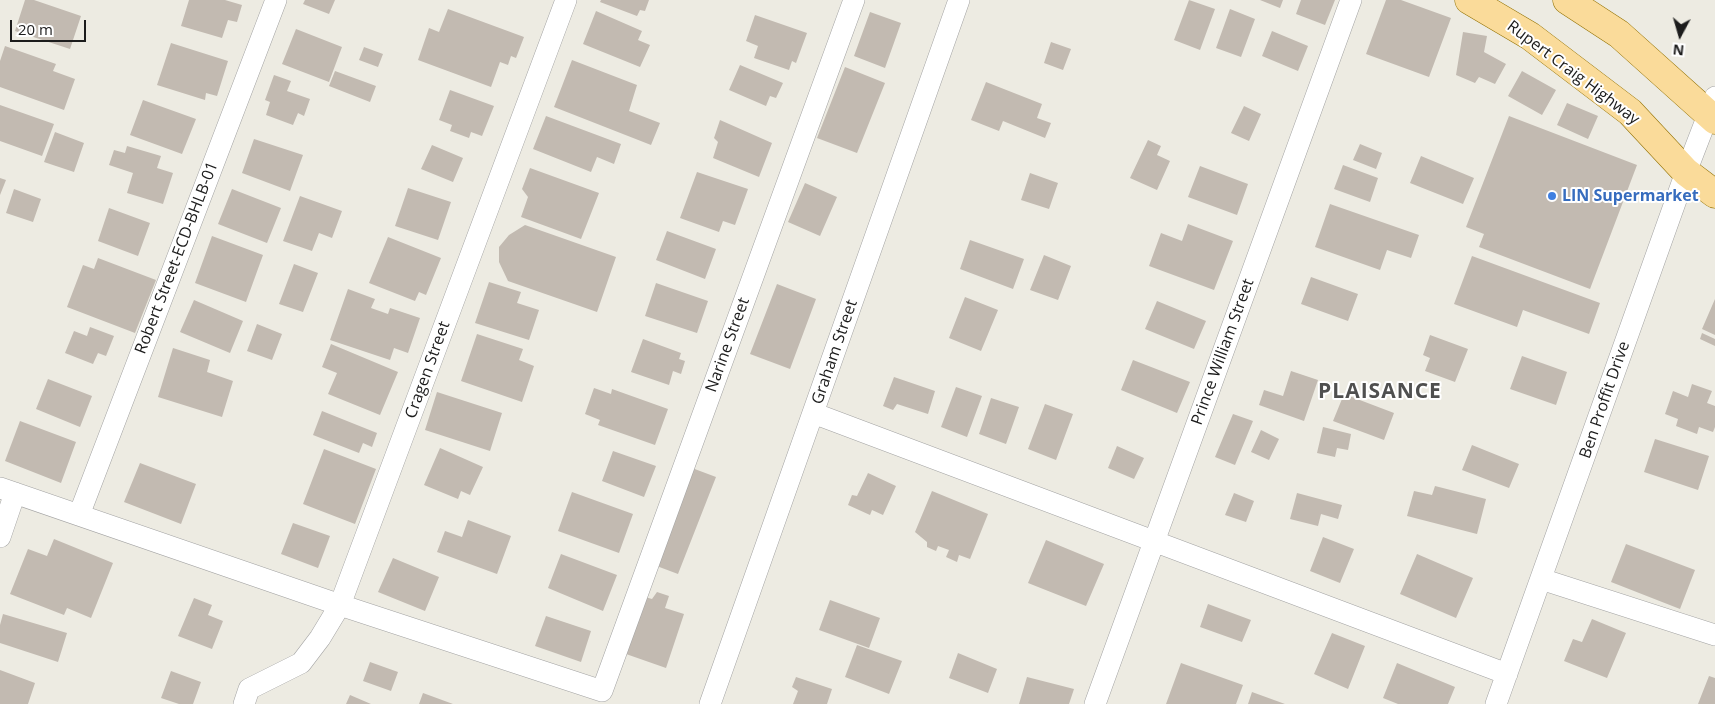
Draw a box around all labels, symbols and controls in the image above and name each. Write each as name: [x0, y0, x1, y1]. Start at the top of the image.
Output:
scale bar: [12, 10, 89, 42]
north arrow: [1655, 10, 1705, 60]
street label: Rupert Craig Highway: [1503, 17, 1643, 129]
text: 20 m: [18, 19, 53, 39]
text: N: [1672, 40, 1685, 60]
street label: Robert Street-ECD-BHLB-01: [131, 159, 223, 357]
place label: LIN Supermarket: [1562, 186, 1699, 206]
marker: LIN Supermarket: [1546, 190, 1558, 202]
street label: Prince William Street: [1188, 276, 1258, 428]
street label: Narine Street: [702, 295, 754, 395]
street label: Graham Street: [808, 297, 862, 407]
street label: Cragen Street: [402, 319, 454, 421]
street label: Ben Proffit Drive: [1576, 339, 1634, 461]
district label: PLAISANCE: [1317, 379, 1443, 405]

